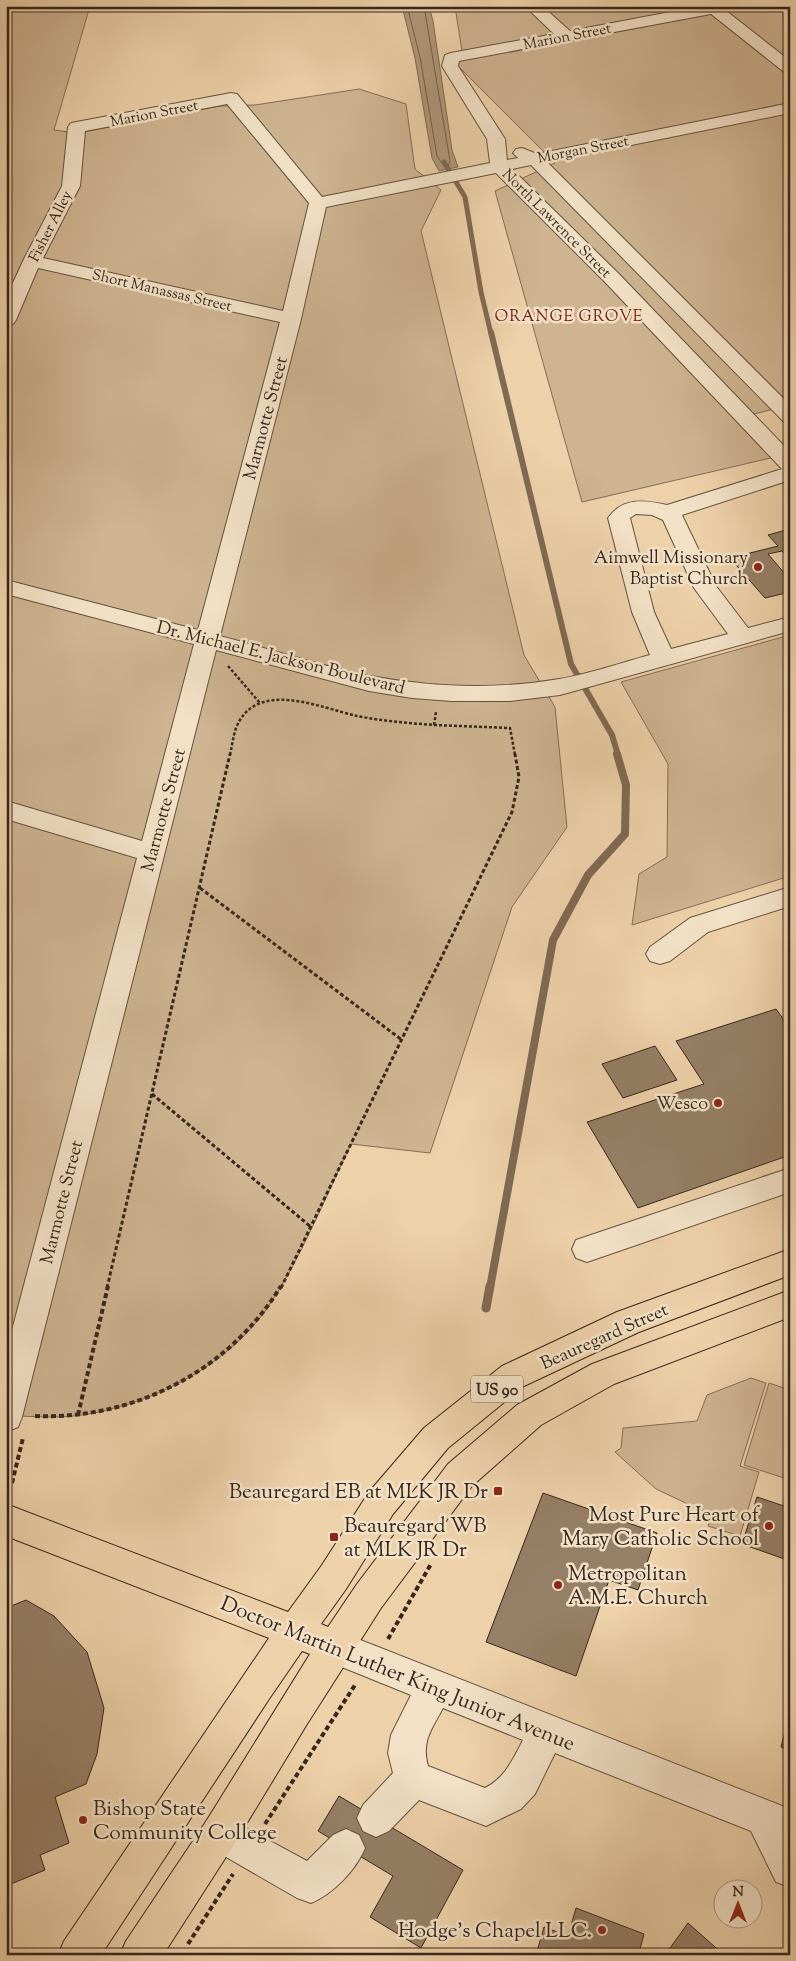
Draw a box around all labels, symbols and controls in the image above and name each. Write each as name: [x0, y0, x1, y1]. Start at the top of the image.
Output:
street label: Marion Street: [521, 19, 613, 56]
street label: Marion Street: [108, 96, 200, 133]
street label: Morgan Street: [536, 131, 631, 170]
street label: North Lawrence Street: [497, 165, 615, 283]
street label: Fisher Alley: [24, 187, 78, 266]
street label: Short Manassas Street: [90, 265, 234, 318]
district label: ORANGE GROVE: [494, 306, 644, 329]
street label: Marmotte Street: [238, 354, 296, 483]
place label: Aimwell Missionary Baptist Church: [594, 546, 748, 593]
marker: Aimwell Missionary Baptist Church: [752, 561, 764, 573]
street label: Dr. Michael E. Jackson Boulevard: [154, 615, 407, 702]
street label: Marmotte Street: [136, 746, 194, 875]
place label: Wesco: [656, 1092, 708, 1118]
marker: Wesco: [712, 1097, 724, 1109]
street label: Marmotte Street: [35, 1138, 91, 1267]
street label: Beauregard Street: [537, 1298, 673, 1378]
road number: US 90: [471, 1376, 523, 1402]
place label: Beauregard EB at MLK JR Dr: [229, 1478, 488, 1508]
marker: Beauregard EB at MLK JR Dr: [492, 1485, 504, 1497]
place label: Most Pure Heart of Mary Catholic School: [562, 1501, 761, 1555]
place label: Beauregard WB at MLK JR Dr: [344, 1512, 487, 1566]
marker: Most Pure Heart of Mary Catholic School: [763, 1520, 775, 1532]
marker: Beauregard WB at MLK JR Dr: [328, 1531, 340, 1543]
place label: Metropolitan A.M.E. Church: [568, 1560, 708, 1614]
marker: Metropolitan A.M.E. Church: [552, 1579, 564, 1591]
street label: Doctor Martin Luther King Junior Avenue: [216, 1590, 579, 1760]
place label: Bishop State Community College: [93, 1795, 277, 1849]
marker: Bishop State Community College: [77, 1814, 89, 1826]
north arrow: [714, 1878, 764, 1928]
text: N: [732, 1883, 744, 1903]
place label: Hodge's Chapel LLC.: [398, 1917, 592, 1947]
marker: Hodge's Chapel LLC.: [596, 1924, 608, 1936]

